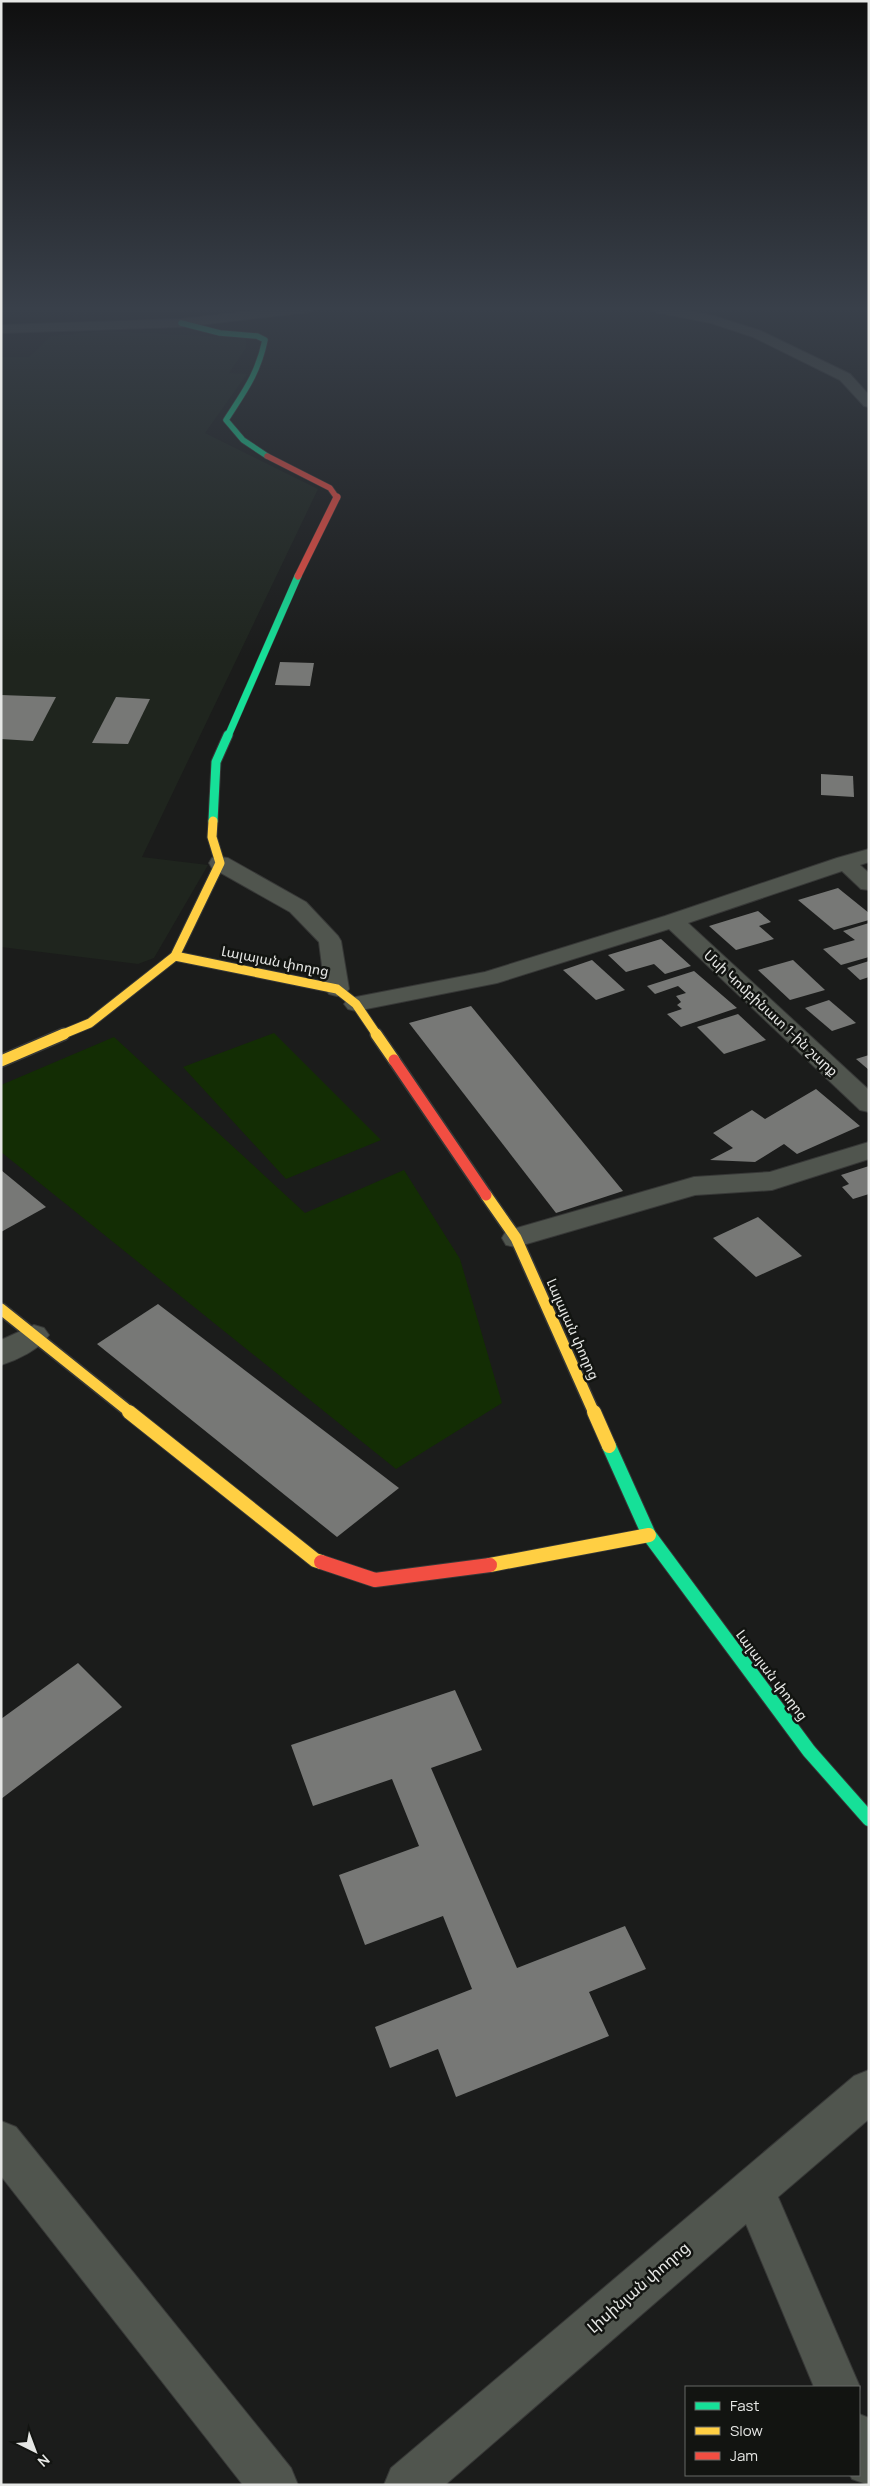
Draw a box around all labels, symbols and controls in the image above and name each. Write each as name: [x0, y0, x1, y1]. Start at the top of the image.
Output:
street label: Լալայան փողոց: [220, 941, 330, 980]
street label: Մսի Կոմբինատ 1-ին շարք: [700, 945, 843, 1080]
street label: Լալայան փողոց: [543, 1275, 604, 1383]
street label: Լալայան փողոց: [732, 1625, 813, 1724]
street label: Լիսինյան փողոց: [582, 2236, 694, 2338]
legend: [685, 2386, 860, 2476]
text: Fast: [730, 2395, 759, 2416]
text: Slow: [730, 2420, 763, 2441]
north arrow: [10, 2426, 60, 2476]
text: Jam: [730, 2445, 758, 2466]
text: N: [34, 2451, 54, 2471]

